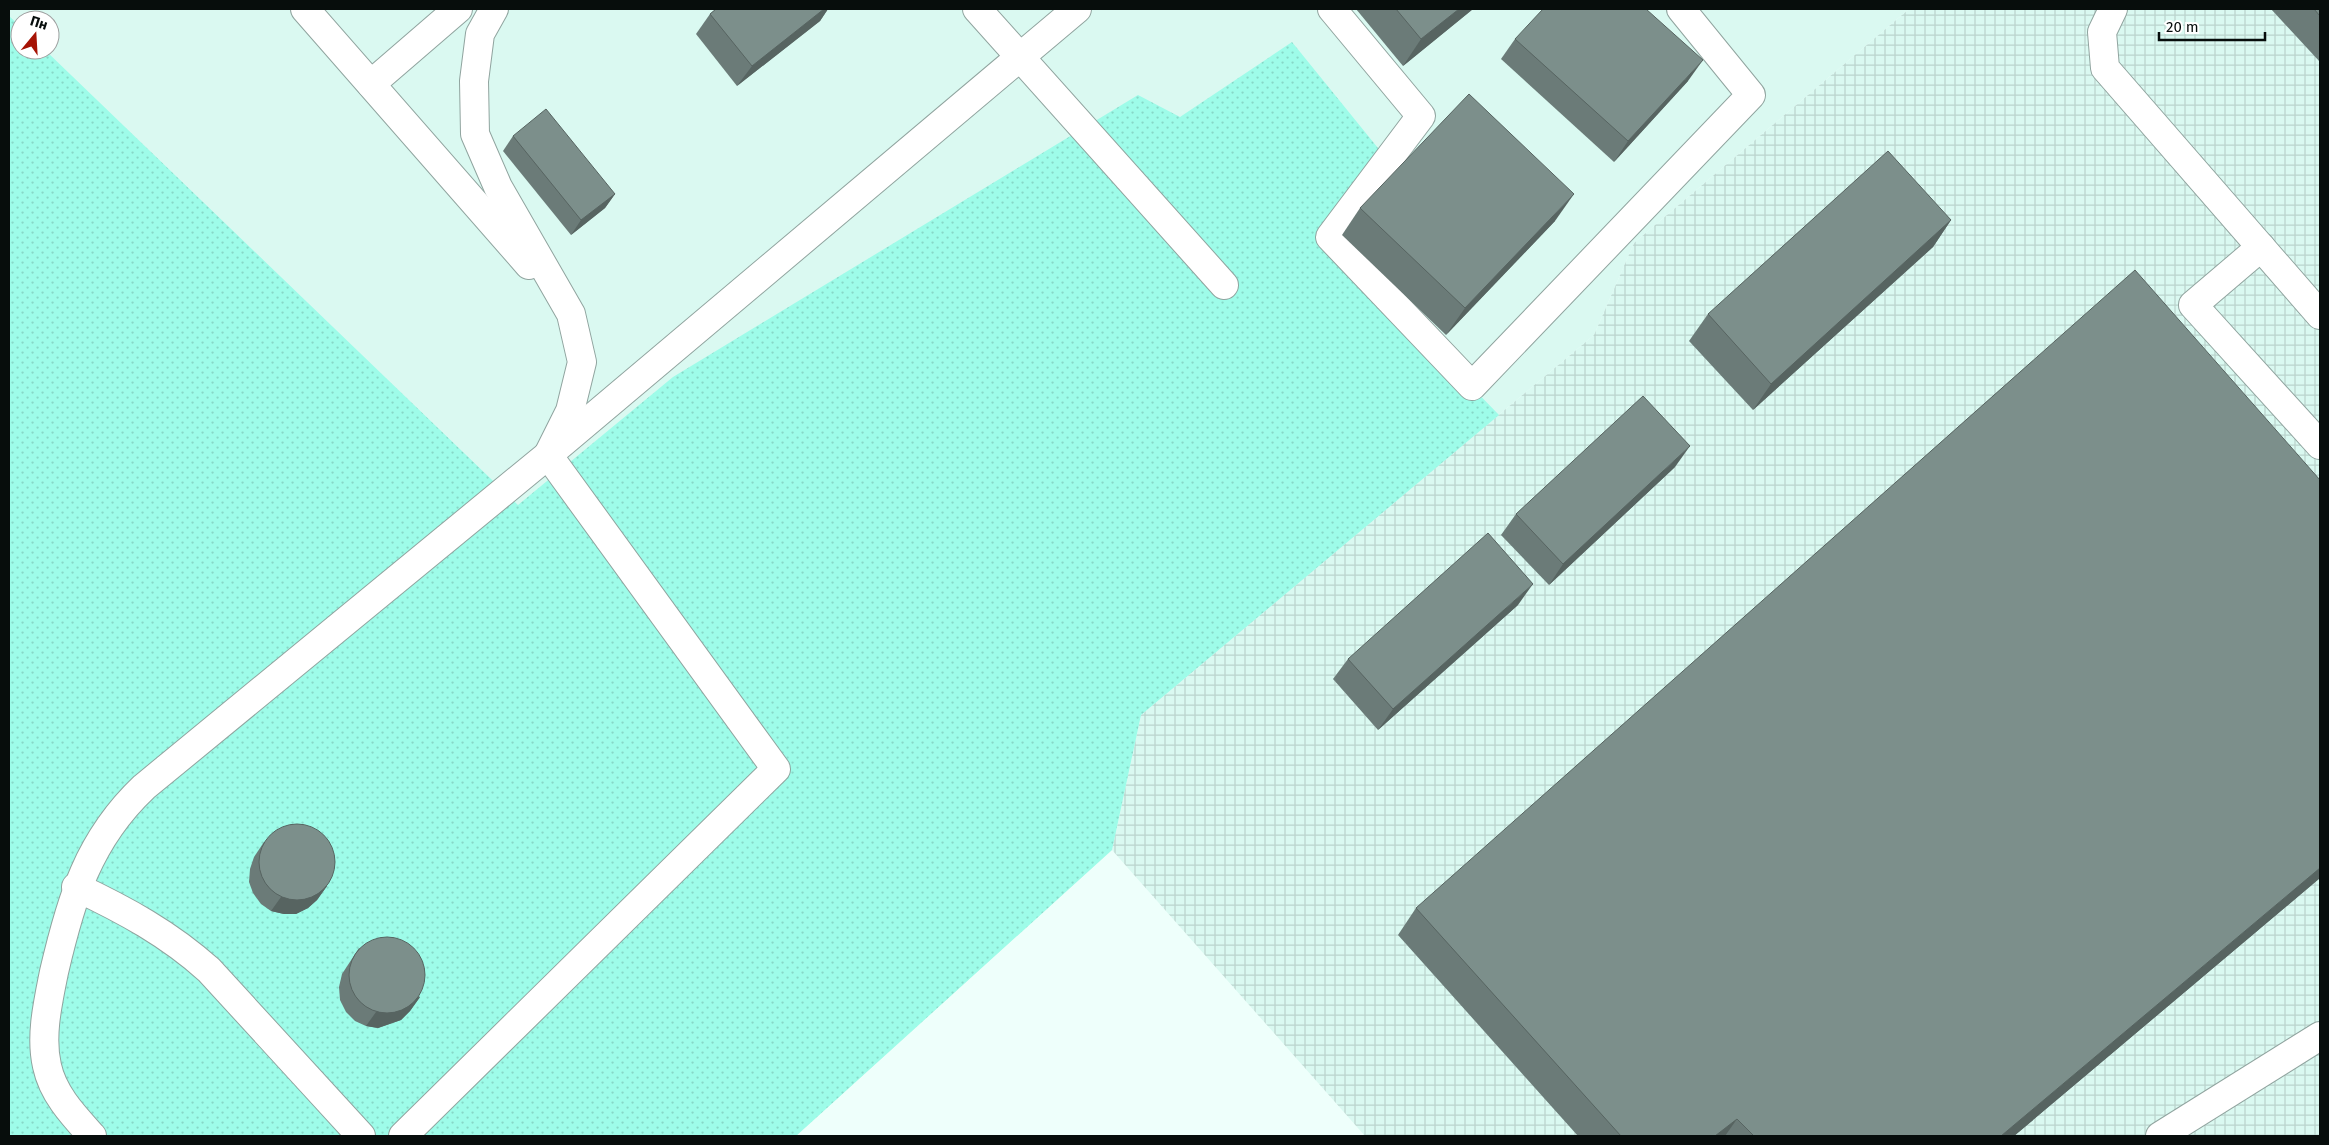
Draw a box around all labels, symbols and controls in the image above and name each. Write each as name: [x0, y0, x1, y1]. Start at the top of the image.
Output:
north arrow: [10, 10, 60, 60]
scale bar: [2159, 10, 2265, 42]
text: Пн: [28, 12, 50, 34]
text: 20 m: [2166, 18, 2199, 36]

